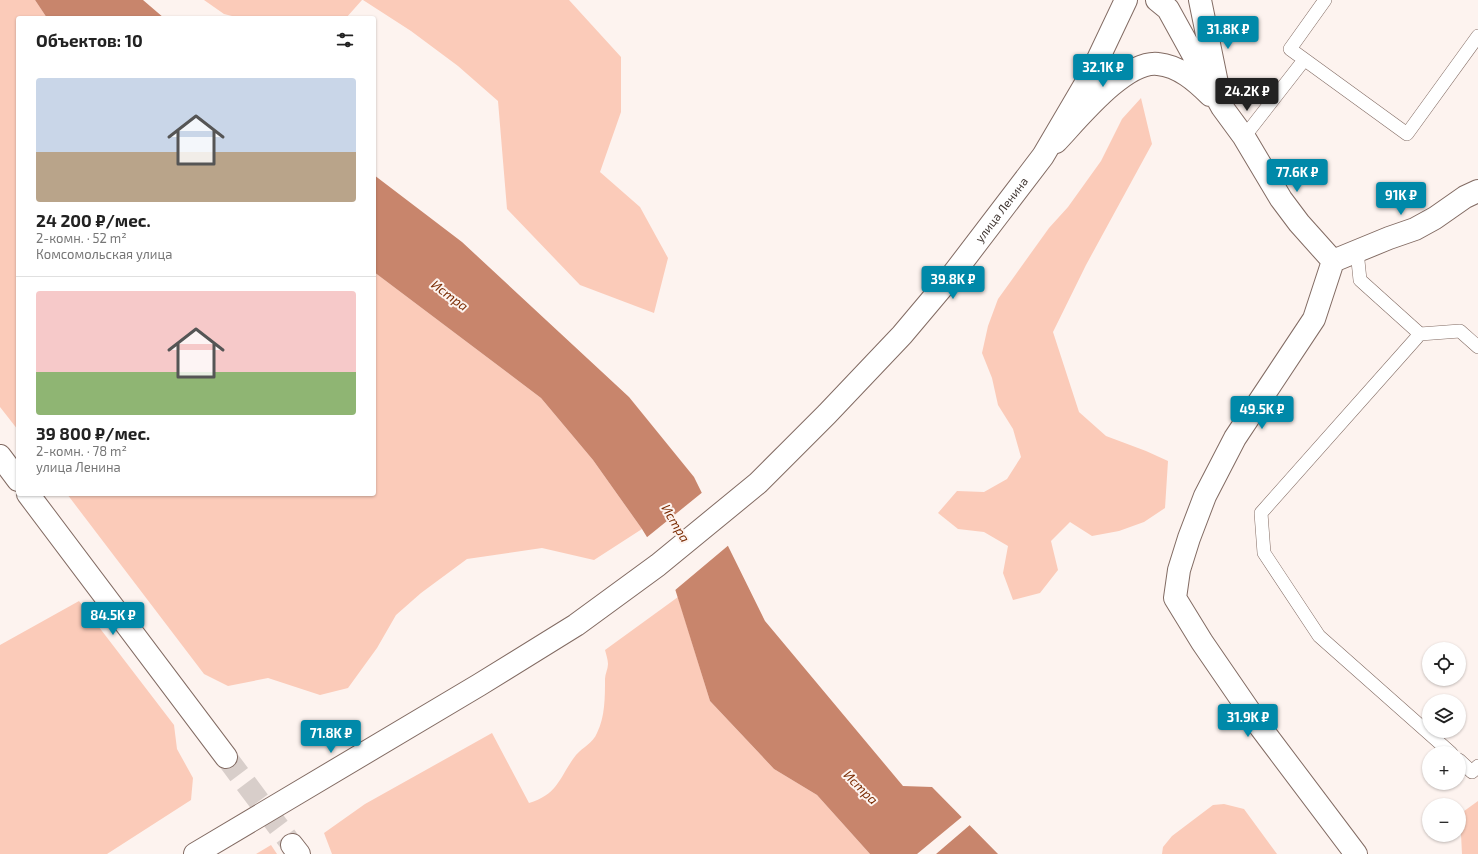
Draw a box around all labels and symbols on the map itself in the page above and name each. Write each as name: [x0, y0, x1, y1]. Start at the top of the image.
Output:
pin: 31.8K ₽: [1191, 16, 1265, 50]
pin: 32.1K ₽: [1066, 54, 1140, 88]
pin: 24.2K ₽: [1210, 78, 1284, 112]
pin: 77.6K ₽: [1260, 159, 1334, 193]
street label: улица Ленина: [972, 174, 1030, 245]
pin: 91K ₽: [1373, 182, 1429, 216]
pin: 39.8K ₽: [916, 266, 990, 300]
water label: Истра: [429, 276, 471, 314]
pin: 49.5K ₽: [1225, 396, 1299, 430]
water label: Истра: [658, 501, 694, 545]
pin: 84.5K ₽: [76, 602, 150, 636]
pin: 31.9K ₽: [1211, 704, 1285, 738]
pin: 71.8K ₽: [294, 720, 368, 754]
water label: Истра: [841, 767, 881, 807]

